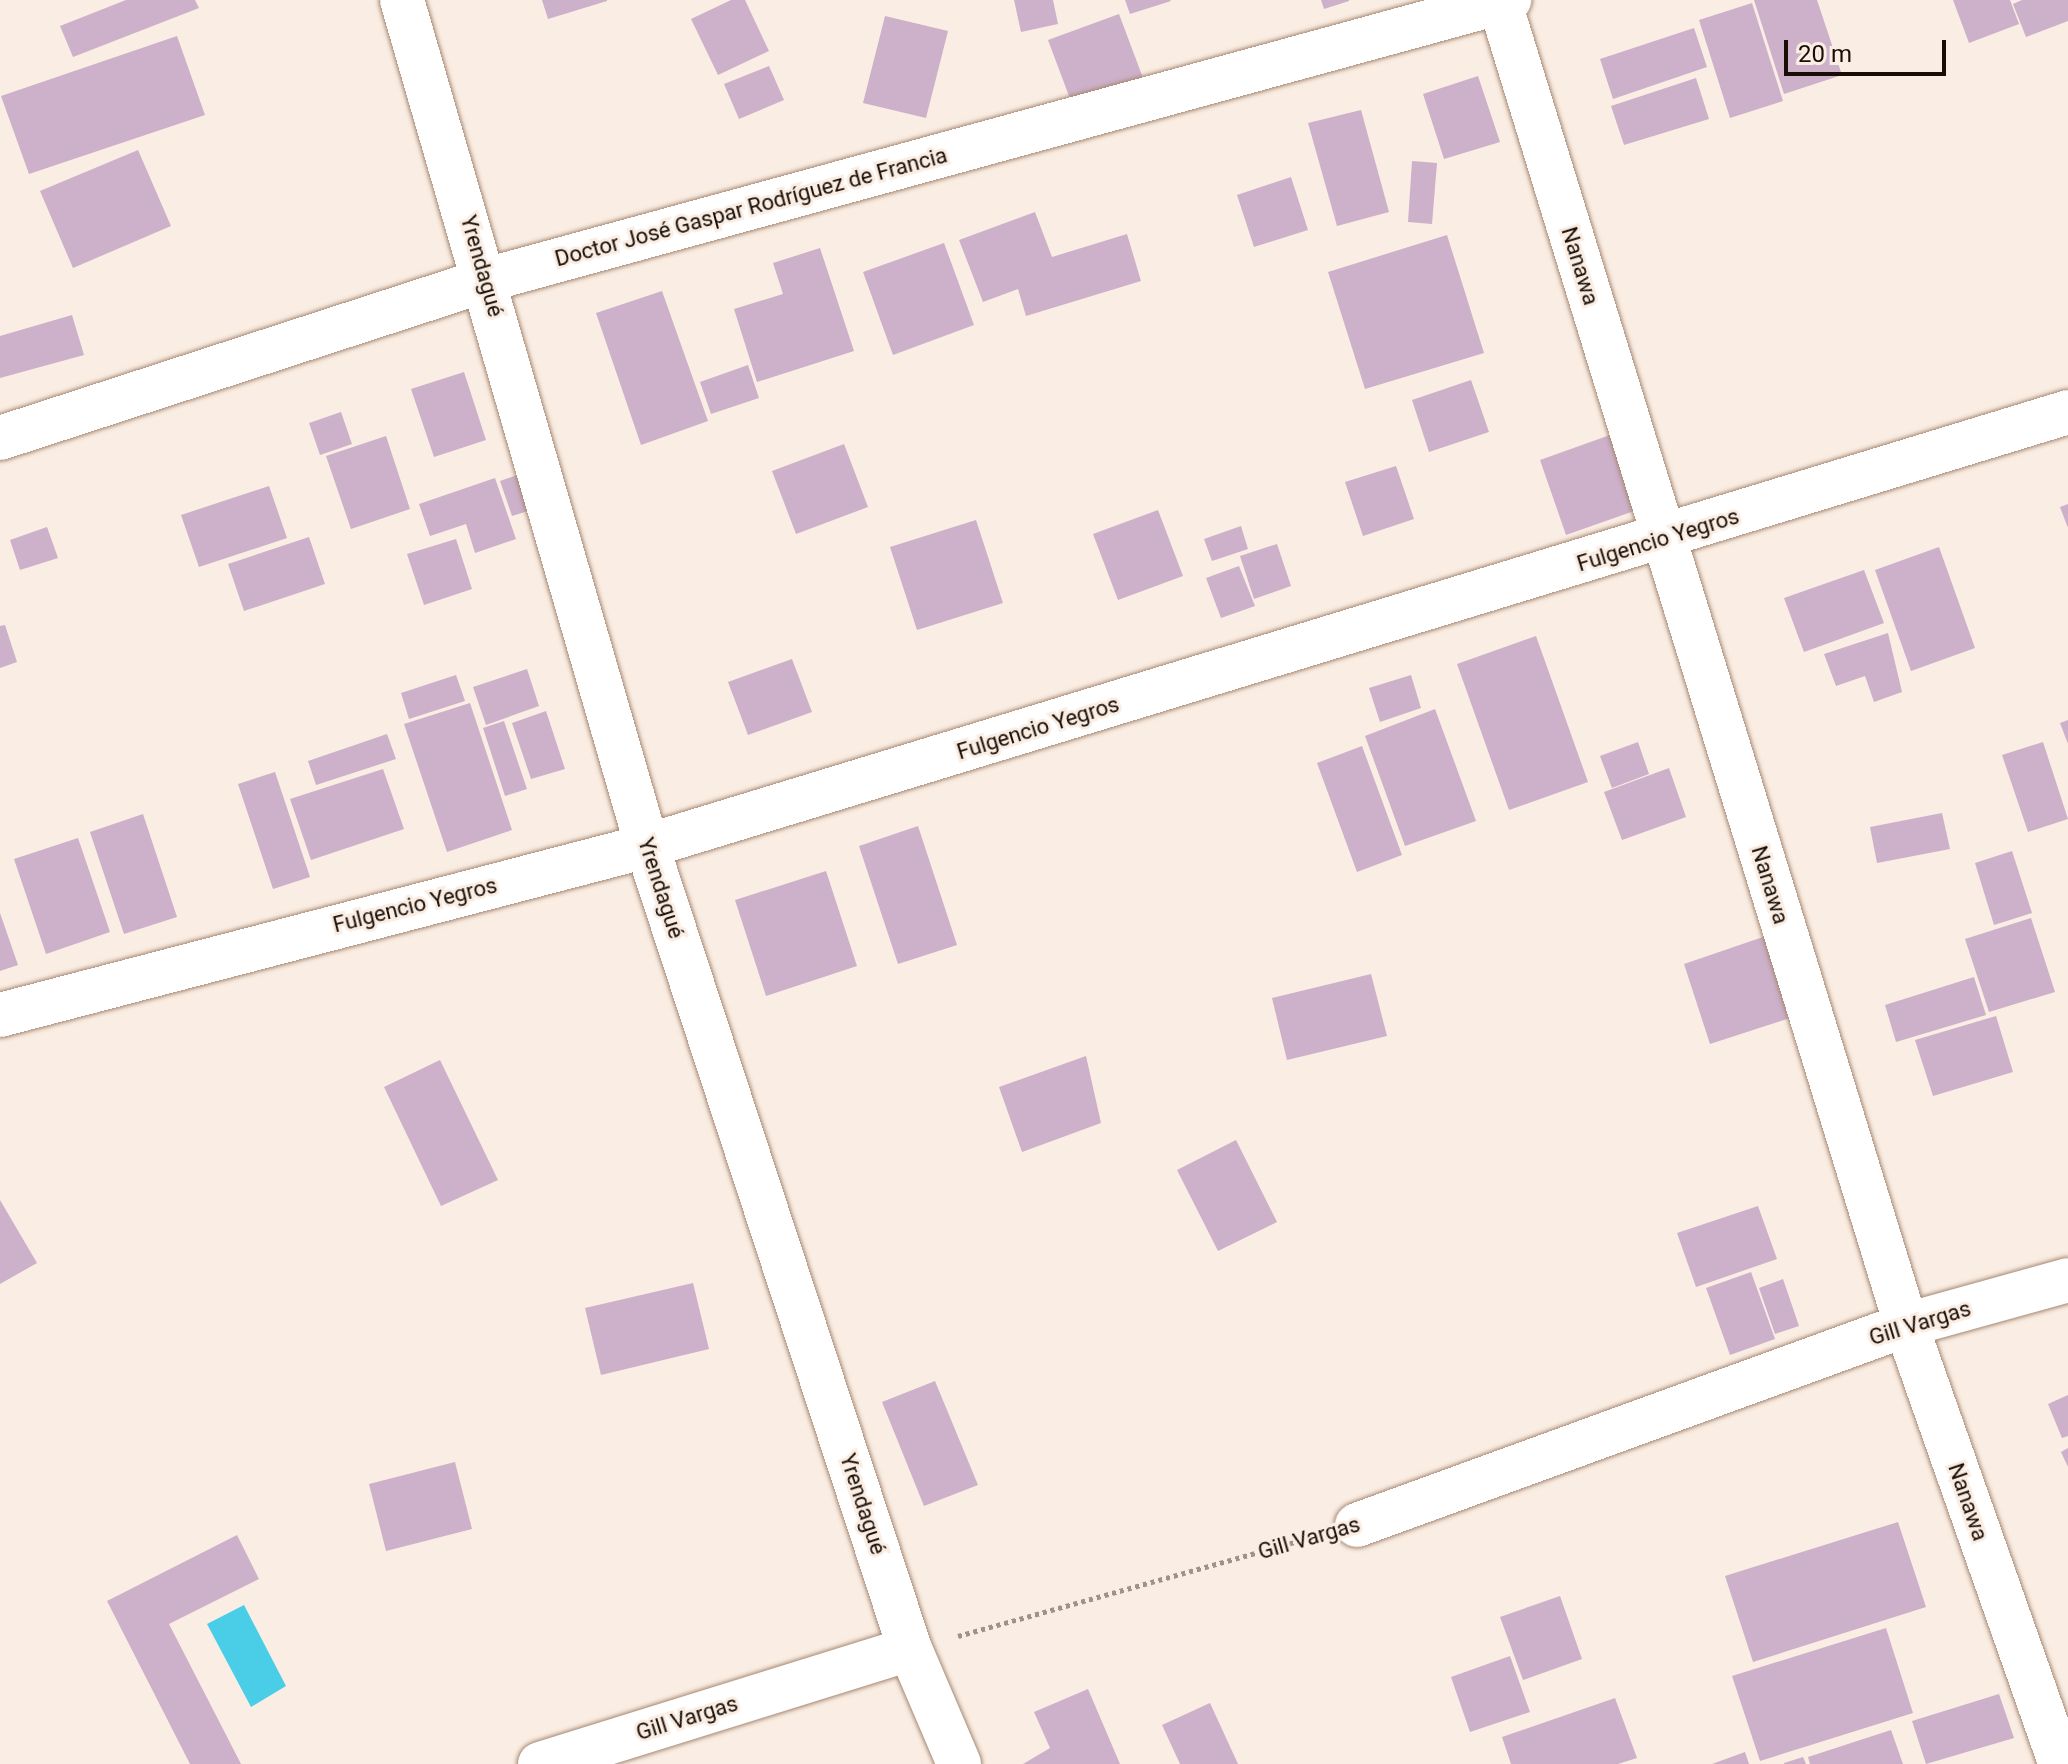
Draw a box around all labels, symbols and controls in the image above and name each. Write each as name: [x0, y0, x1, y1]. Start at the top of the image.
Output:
scale bar: [1788, 24, 1950, 74]
text: 20 m: [1798, 40, 1852, 68]
street label: Doctor José Gaspar Rodríguez de Francia: [552, 142, 950, 272]
street label: Yrendagué: [455, 212, 509, 320]
street label: Nanawa: [1556, 224, 1604, 308]
street label: Fulgencio Yegros: [1574, 503, 1742, 577]
street label: Fulgencio Yegros: [954, 691, 1122, 765]
street label: Yrendagué: [632, 834, 690, 942]
street label: Nanawa: [1746, 843, 1794, 927]
street label: Fulgencio Yegros: [330, 872, 500, 938]
street label: Gill Vargas: [1866, 1295, 1974, 1351]
street label: Yrendagué: [834, 1450, 892, 1558]
street label: Nanawa: [1942, 1460, 1994, 1544]
street label: Gill Vargas: [1255, 1511, 1363, 1565]
street label: Gill Vargas: [633, 1690, 741, 1746]

